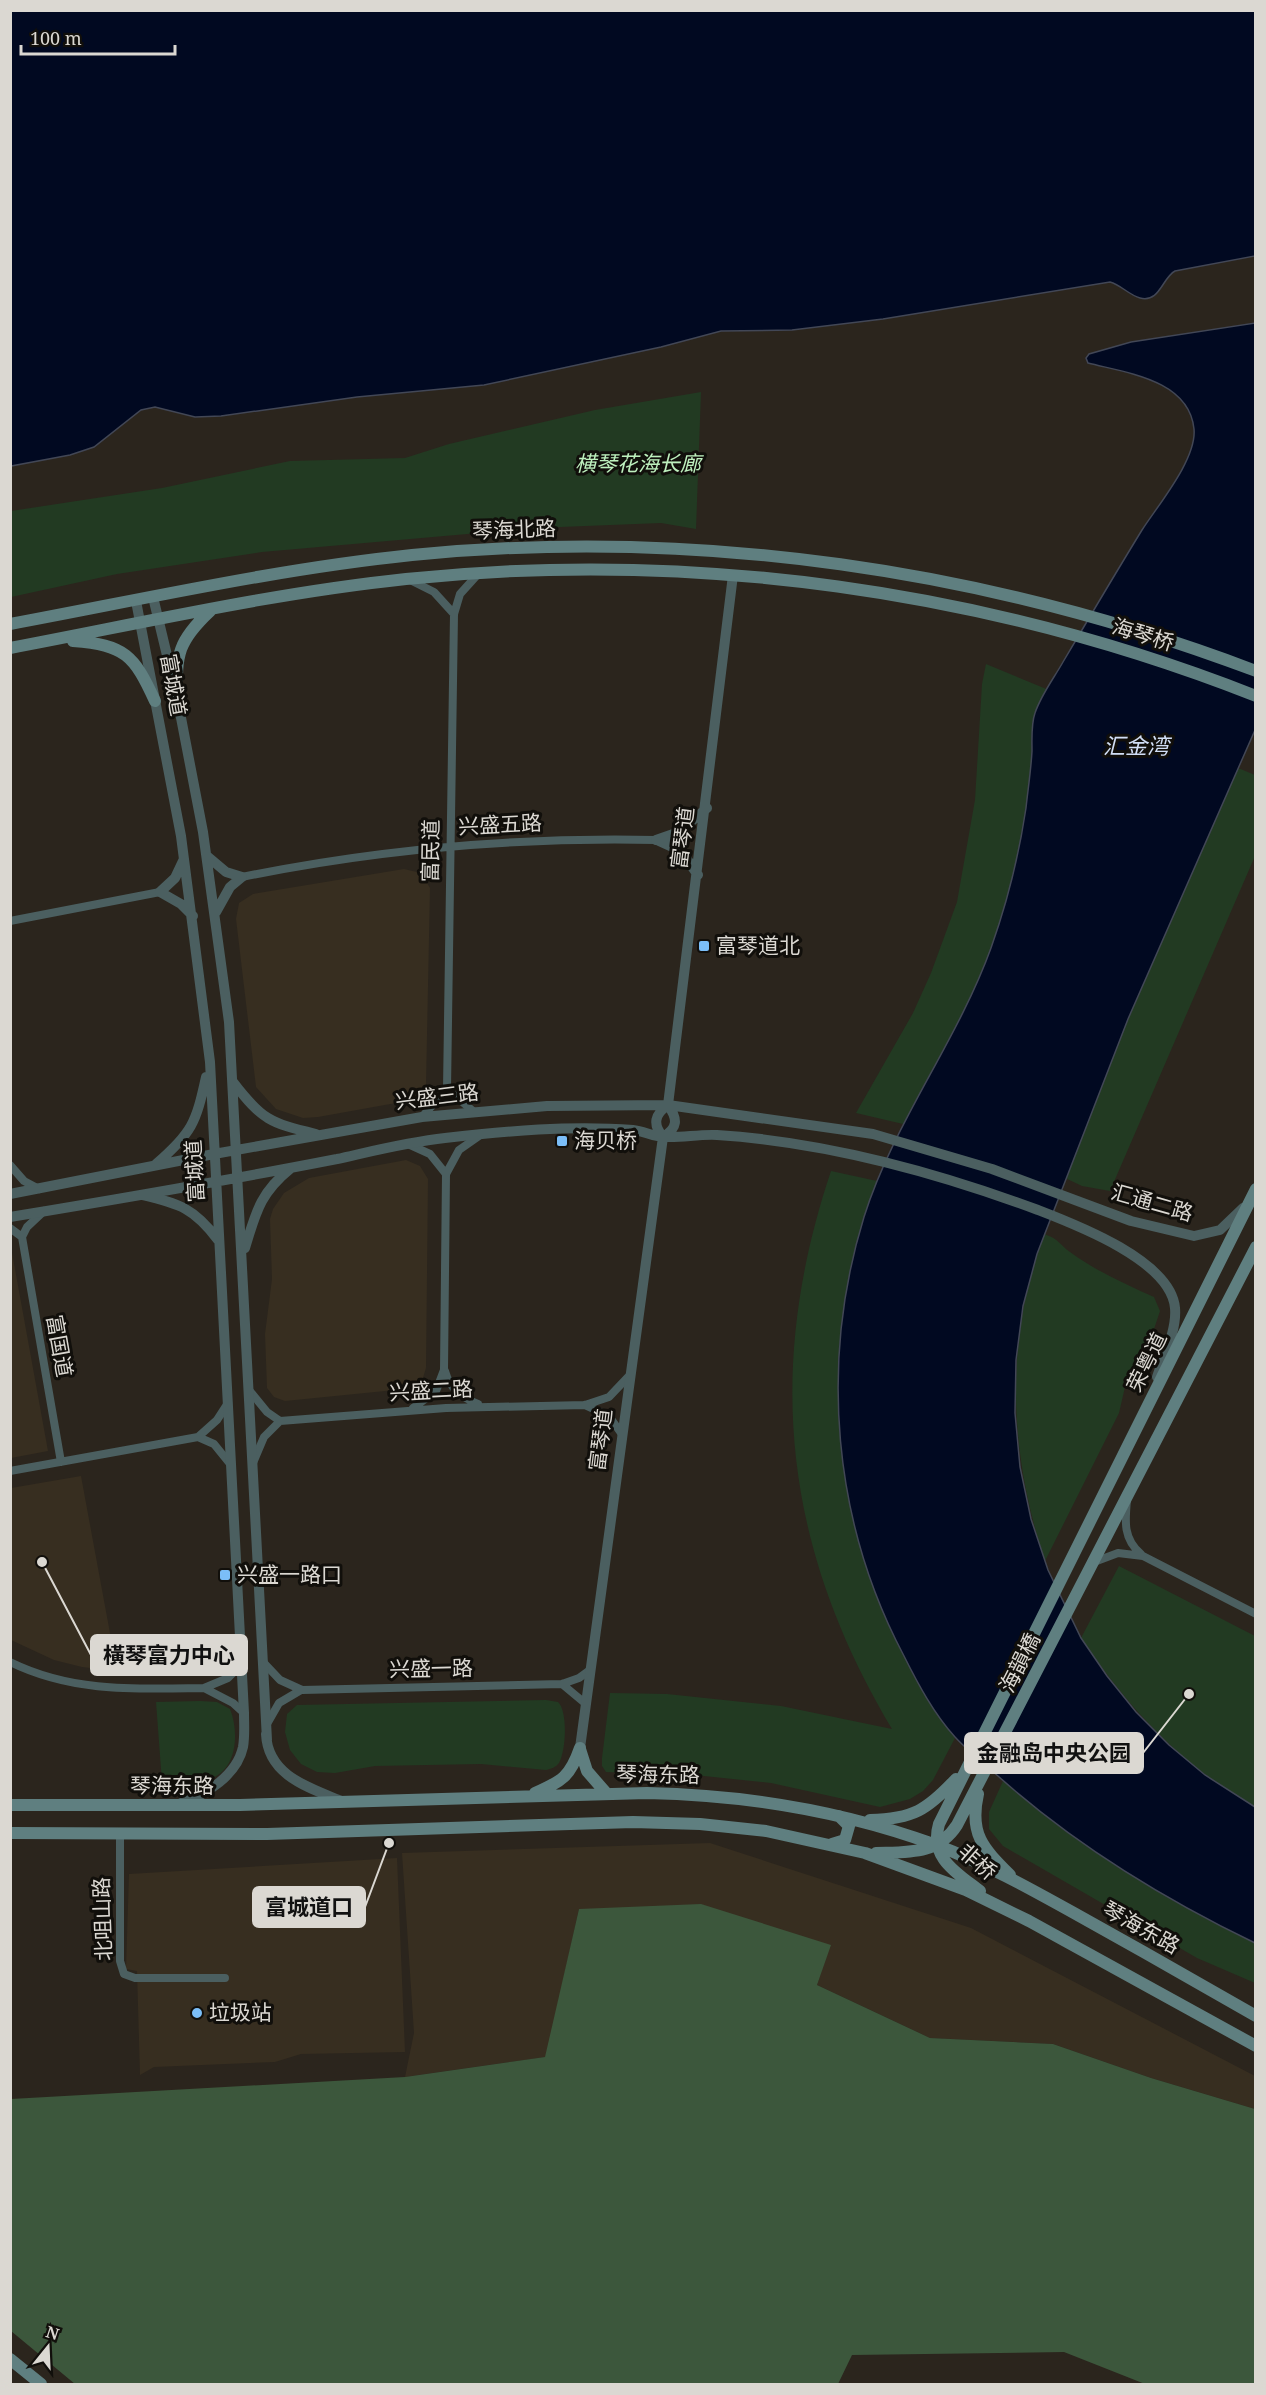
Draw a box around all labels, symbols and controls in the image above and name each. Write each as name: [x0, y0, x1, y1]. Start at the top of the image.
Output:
scale bar: [21, 18, 176, 56]
text: 100 m: [30, 26, 82, 50]
park label: 横琴花海长廊: [575, 449, 704, 477]
street label: 琴海北路: [472, 514, 556, 544]
street label: 海琴桥: [1109, 611, 1178, 657]
street label: 富城道: [155, 651, 193, 718]
water label: 汇金湾: [1103, 730, 1173, 760]
street label: 富琴道: [664, 805, 700, 871]
street label: 兴盛五路: [457, 808, 543, 840]
street label: 富民道: [415, 819, 445, 883]
place label: 富琴道北: [716, 931, 800, 959]
marker: 富琴道北: [697, 939, 711, 953]
street label: 兴盛三路: [393, 1077, 480, 1115]
place label: 海贝桥: [574, 1126, 637, 1154]
marker: 海贝桥: [555, 1134, 569, 1148]
street label: 富城道: [178, 1139, 210, 1203]
street label: 汇通二路: [1108, 1177, 1197, 1227]
street label: 富国道: [41, 1312, 79, 1379]
street label: 荣粤道: [1120, 1327, 1172, 1396]
street label: 兴盛二路: [388, 1374, 474, 1406]
street label: 富琴道: [582, 1407, 618, 1473]
place label: 兴盛一路口: [237, 1560, 342, 1588]
marker: 兴盛一路口: [218, 1568, 232, 1582]
street label: 海韻橋: [992, 1628, 1046, 1697]
callout: 橫琴富力中心: [91, 1635, 247, 1675]
text: 橫琴富力中心: [103, 1639, 235, 1669]
street label: 兴盛一路: [389, 1653, 473, 1683]
callout: 金融岛中央公园: [965, 1733, 1143, 1773]
text: 金融岛中央公园: [977, 1737, 1131, 1767]
street label: 琴海东路: [616, 1759, 700, 1789]
street label: 琴海东路: [130, 1771, 214, 1799]
street label: 非桥: [953, 1837, 1003, 1886]
street label: 北咀山路: [87, 1877, 117, 1961]
callout: 富城道口: [253, 1887, 365, 1927]
text: 富城道口: [265, 1891, 353, 1921]
street label: 琴海东路: [1098, 1895, 1185, 1960]
place label: 垃圾站: [209, 1998, 272, 2026]
marker: 垃圾站: [190, 2006, 204, 2020]
north arrow: [18, 2317, 78, 2377]
text: N: [43, 2320, 62, 2345]

